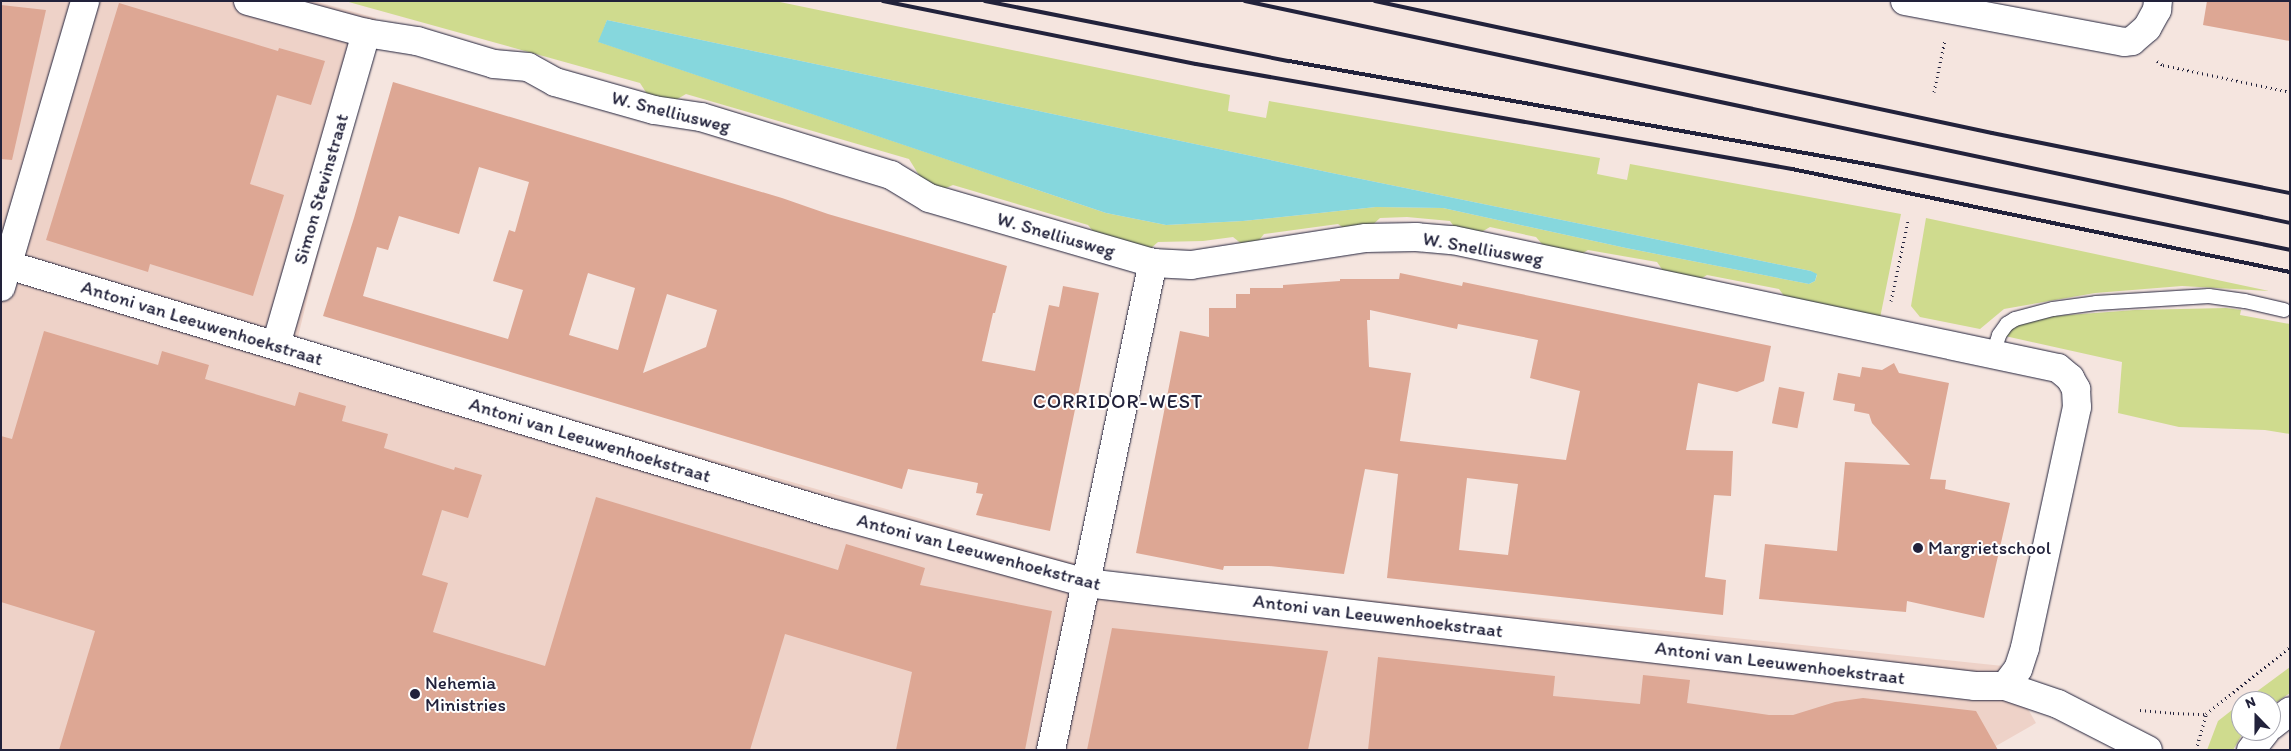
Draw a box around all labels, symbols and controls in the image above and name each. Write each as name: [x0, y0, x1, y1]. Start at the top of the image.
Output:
street label: W. Snelliusweg: [609, 86, 733, 138]
street label: Simon Stevinstraat: [288, 110, 354, 268]
street label: W. Snelliusweg: [994, 207, 1118, 263]
street label: W. Snelliusweg: [1421, 227, 1545, 271]
street label: Antoni van Leeuwenhoekstraat: [79, 275, 325, 371]
district label: CORRIDOR-WEST: [1032, 389, 1204, 413]
street label: Antoni van Leeuwenhoekstraat: [467, 392, 713, 488]
street label: Antoni van Leeuwenhoekstraat: [855, 508, 1103, 596]
place label: Margrietschool: [1928, 537, 2051, 559]
marker: Margrietschool: [1912, 542, 1924, 554]
street label: Antoni van Leeuwenhoekstraat: [1252, 589, 1504, 643]
street label: Antoni van Leeuwenhoekstraat: [1654, 636, 1906, 690]
place label: Nehemia Ministries: [425, 672, 506, 716]
marker: Nehemia Ministries: [409, 688, 421, 700]
north arrow: [2231, 691, 2281, 741]
text: N: [2243, 693, 2258, 712]

